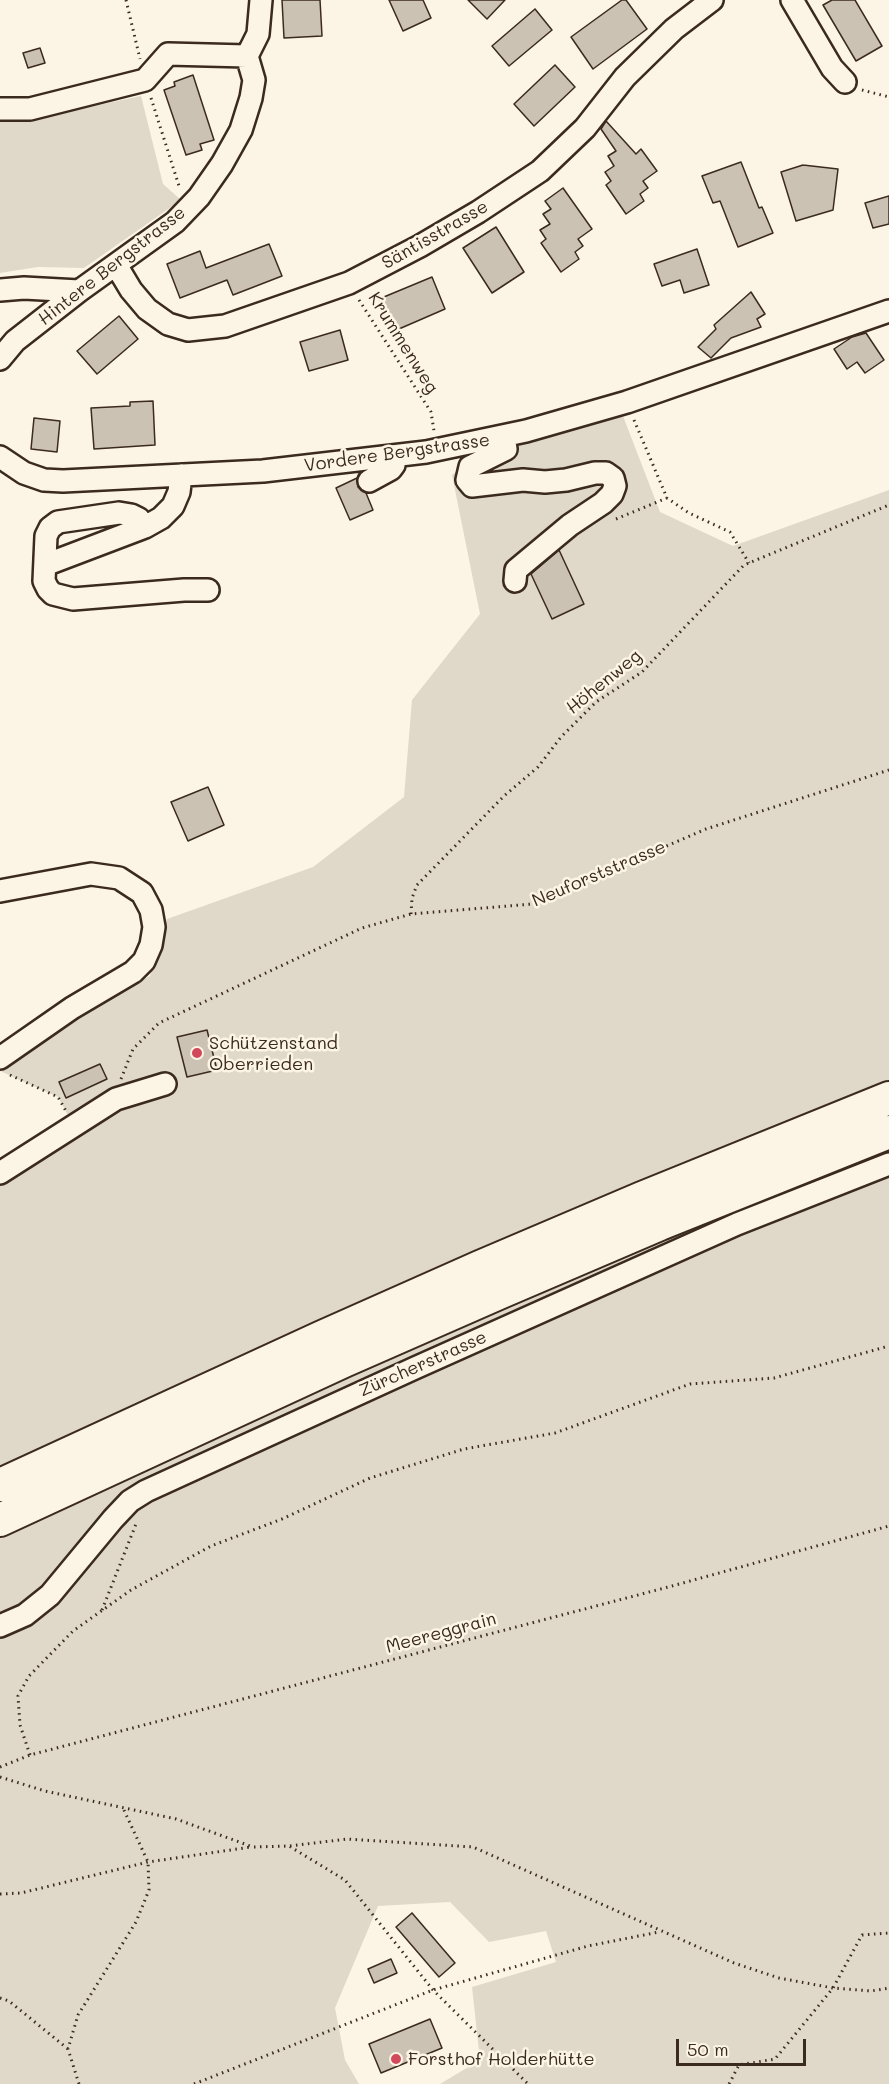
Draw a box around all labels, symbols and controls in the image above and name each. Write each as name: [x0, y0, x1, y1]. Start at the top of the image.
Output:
street label: Säntisstrasse: [378, 196, 492, 274]
street label: Hintere Bergstrasse: [34, 202, 190, 330]
street label: Krummenweg: [363, 288, 443, 398]
street label: Vordere Bergstrasse: [303, 429, 491, 477]
street label: Höhenweg: [562, 645, 646, 719]
street label: Neuforststrasse: [529, 836, 669, 912]
place label: Schützenstand Oberrieden: [209, 1032, 338, 1074]
marker: Schützenstand Oberrieden: [190, 1046, 204, 1060]
street label: Zürcherstrasse: [356, 1326, 490, 1402]
street label: Meereggrain: [383, 1608, 499, 1658]
scale bar: [679, 2027, 810, 2065]
text: 50 m: [687, 2037, 729, 2061]
place label: Forsthof Holderhütte: [408, 2048, 595, 2070]
marker: Forsthof Holderhütte: [389, 2052, 403, 2066]

